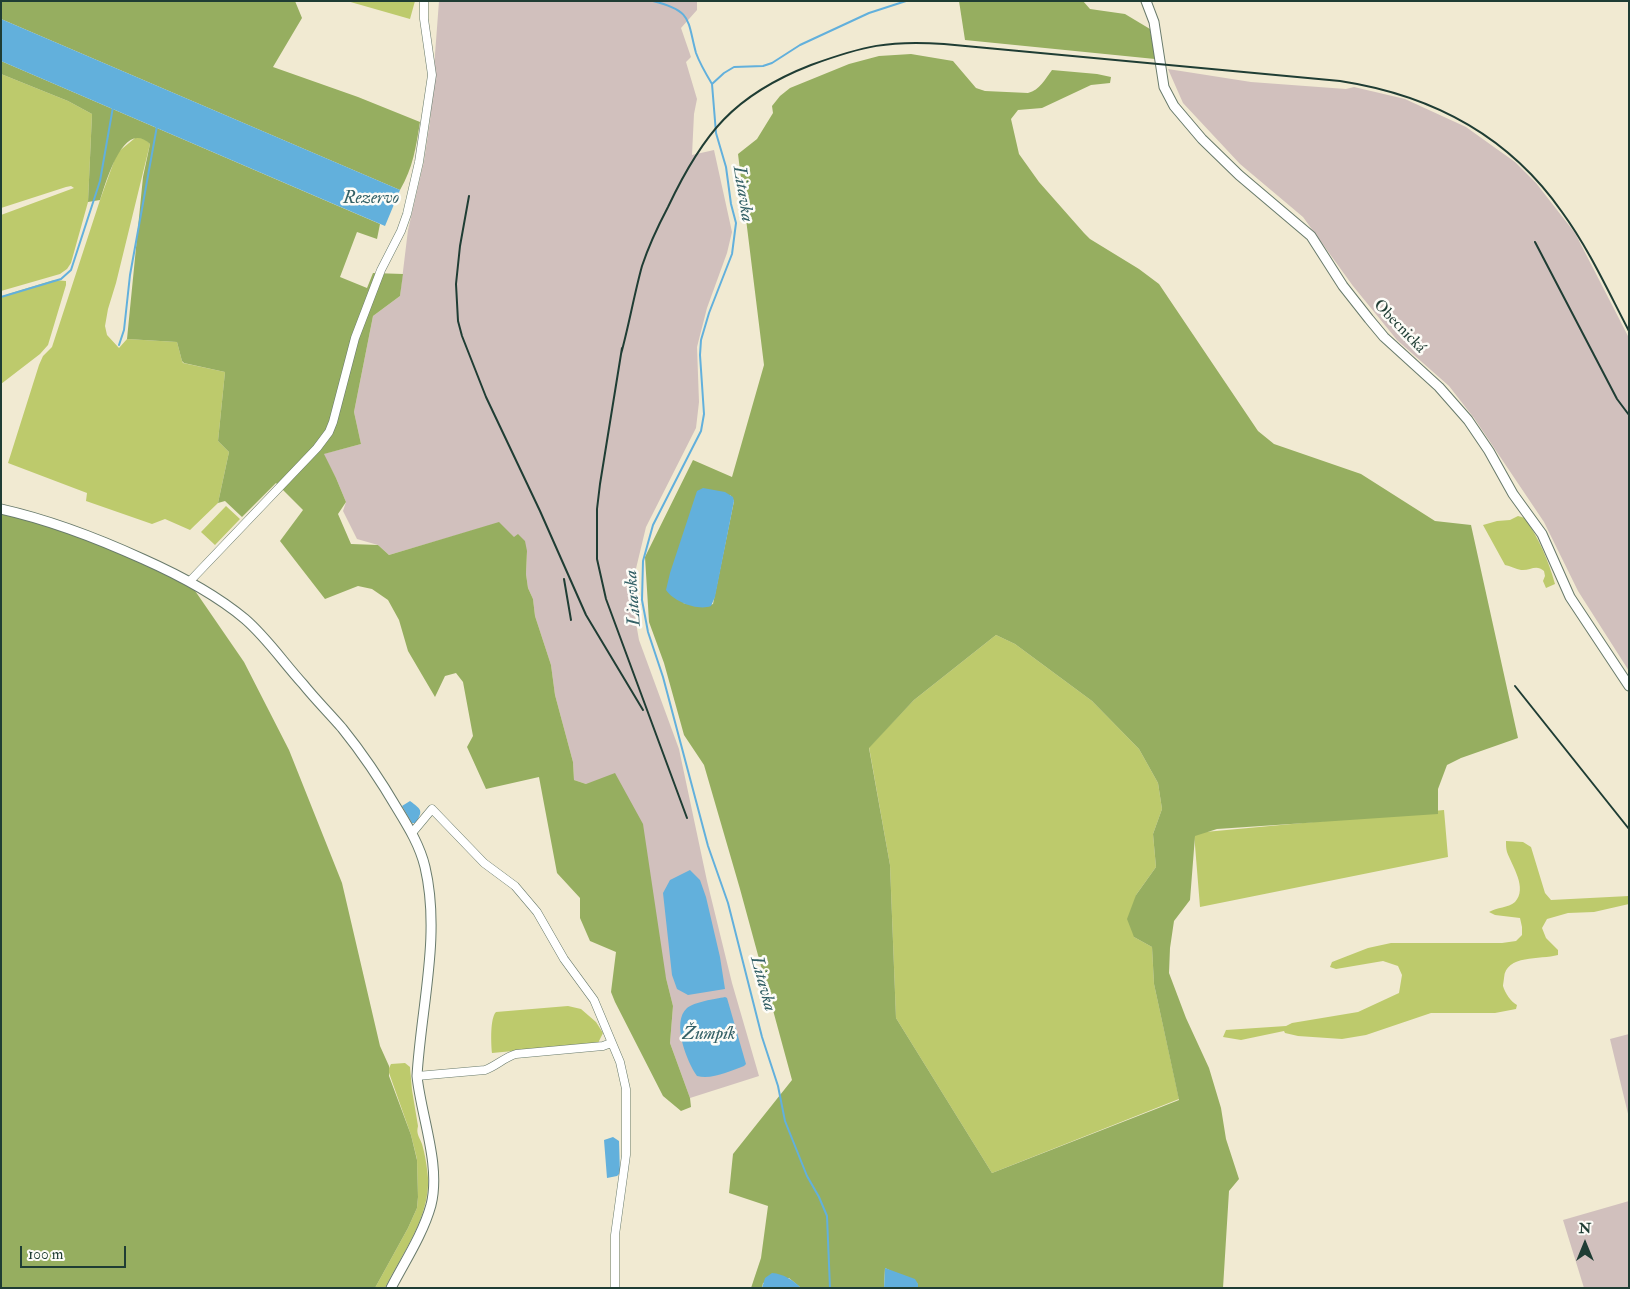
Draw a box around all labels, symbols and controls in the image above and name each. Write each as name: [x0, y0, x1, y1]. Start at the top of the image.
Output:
water label: Litavka: [727, 165, 757, 223]
water label: Rezervo: [343, 188, 399, 210]
street label: Obecnická: [1369, 296, 1429, 358]
water label: Litavka: [621, 569, 647, 627]
water label: Litavka: [744, 954, 780, 1014]
water label: Žumpík: [682, 1024, 736, 1046]
north arrow: [1560, 1219, 1610, 1269]
text: N: [1579, 1220, 1591, 1237]
scale bar: [22, 1236, 129, 1268]
text: 100 m: [28, 1245, 63, 1264]

